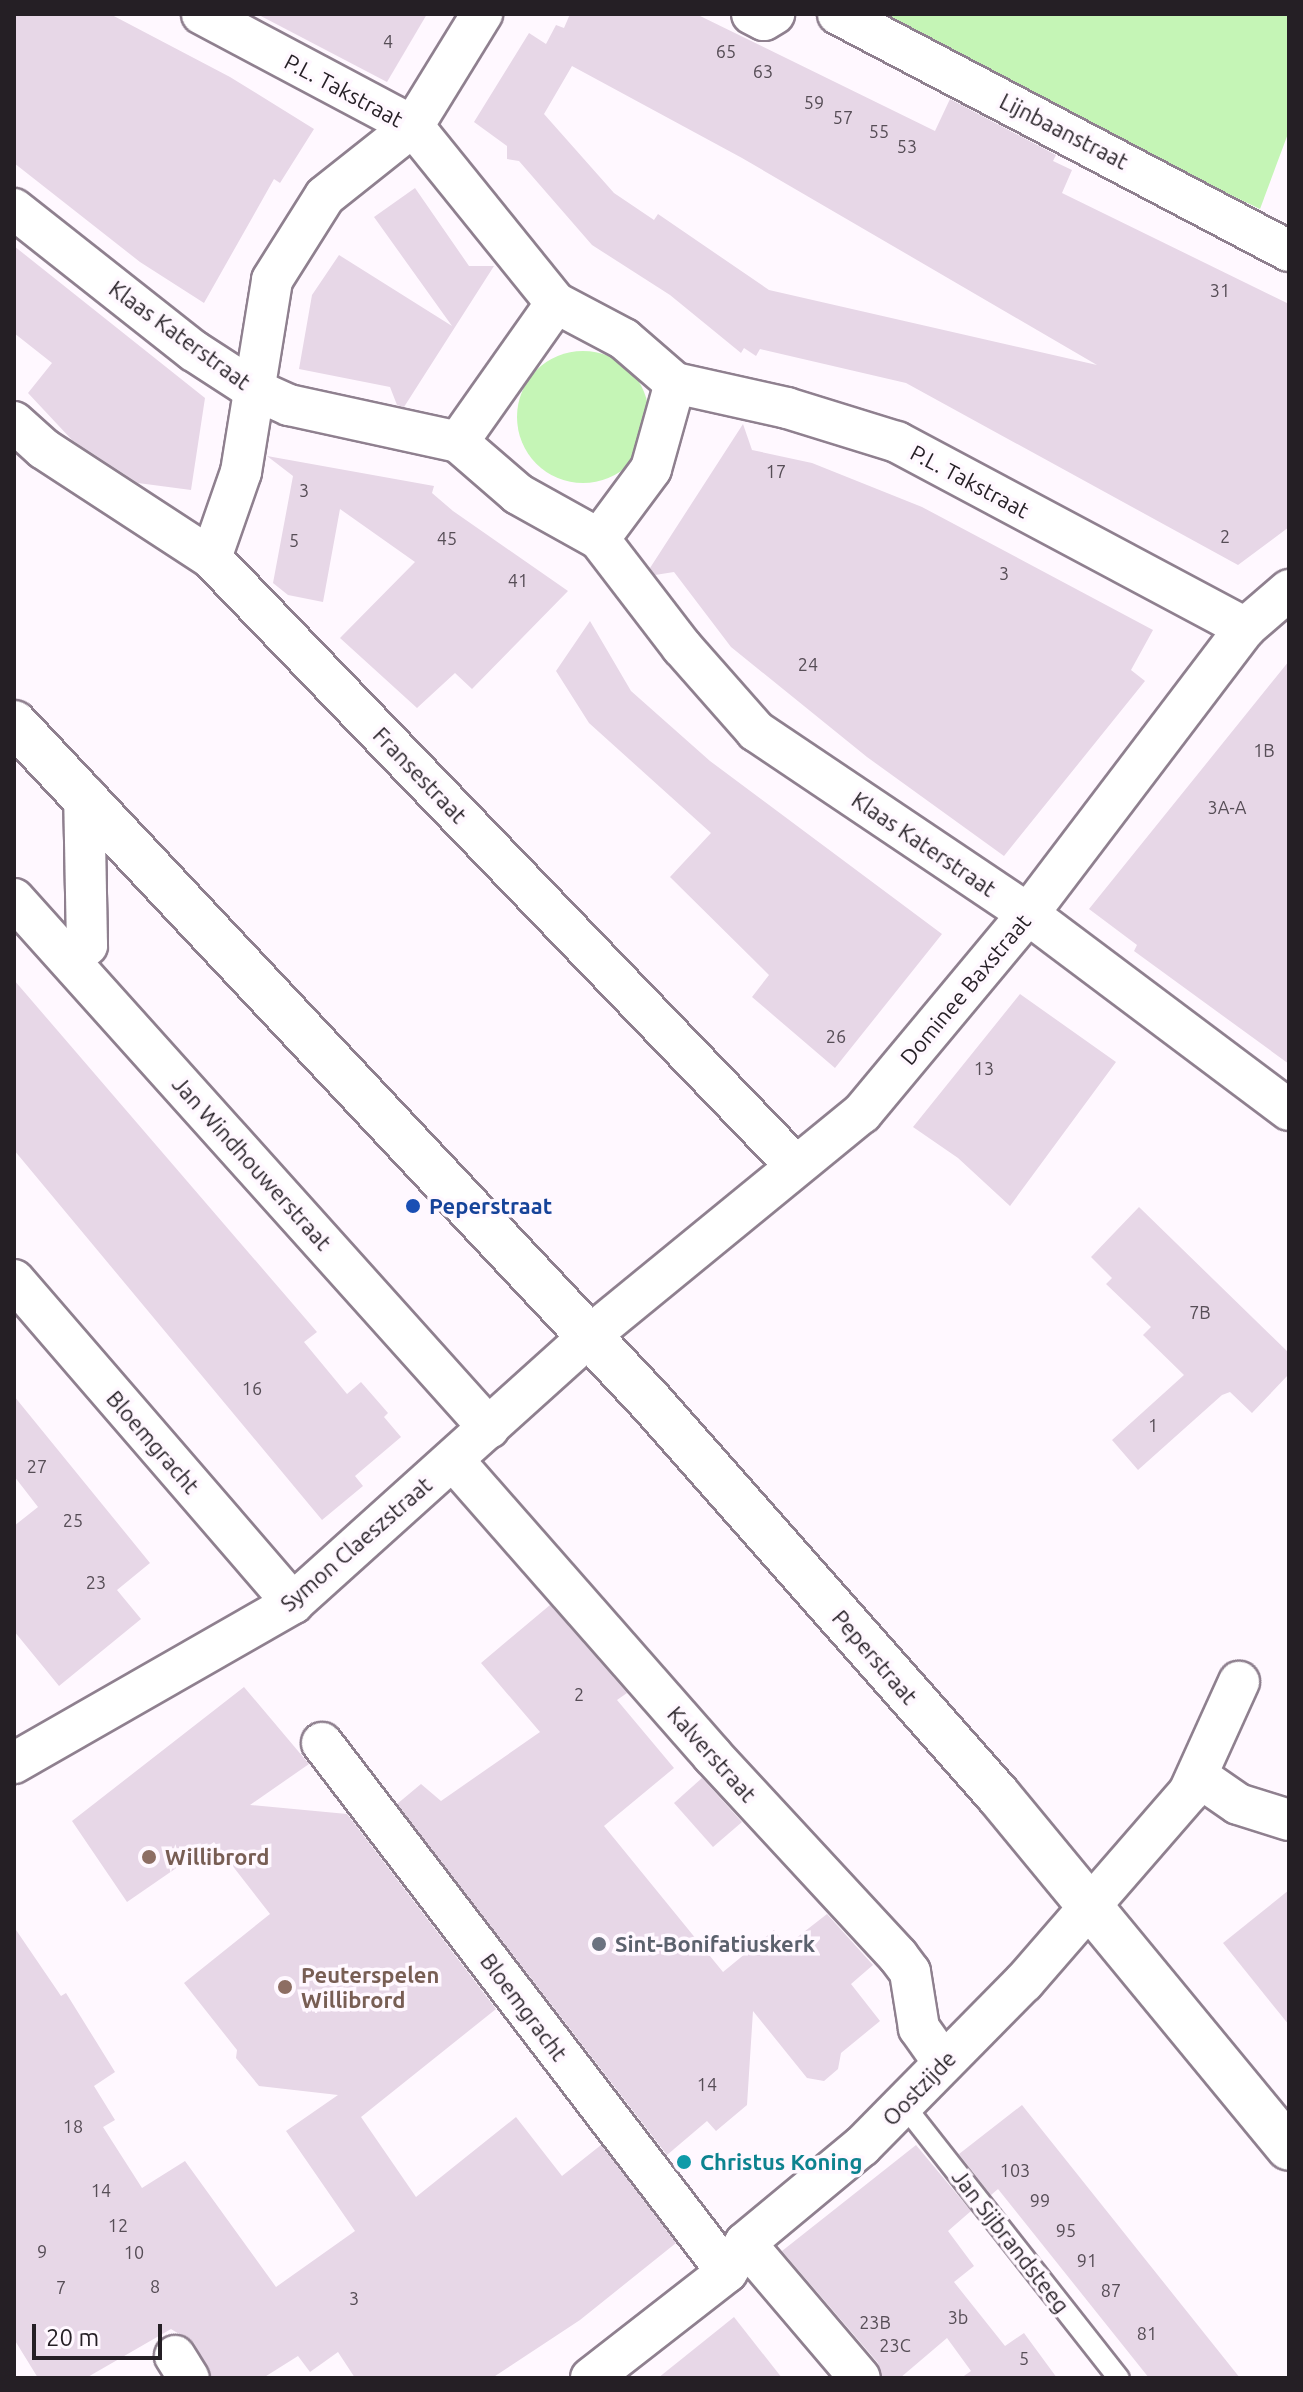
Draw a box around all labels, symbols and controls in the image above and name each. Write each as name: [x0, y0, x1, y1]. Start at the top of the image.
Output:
house number: 4: [383, 30, 393, 52]
house number: 65: [716, 40, 736, 62]
street label: P.L. Takstraat: [280, 48, 408, 132]
house number: 63: [753, 60, 773, 82]
street label: Lijnbaanstraat: [996, 87, 1132, 175]
house number: 59: [804, 91, 824, 113]
house number: 57: [833, 106, 853, 128]
house number: 55: [869, 120, 889, 142]
house number: 53: [897, 135, 917, 157]
street label: Klaas Katerstraat: [104, 275, 256, 395]
house number: 31: [1210, 279, 1230, 301]
street label: P.L. Takstraat: [906, 439, 1034, 523]
house number: 17: [766, 460, 786, 482]
house number: 3: [299, 479, 309, 501]
house number: 2: [1220, 525, 1230, 547]
house number: 45: [437, 527, 457, 549]
house number: 5: [289, 529, 299, 551]
house number: 3: [999, 562, 1009, 584]
house number: 41: [508, 569, 528, 591]
house number: 24: [798, 653, 818, 675]
street label: Fransestraat: [368, 722, 472, 828]
house number: 1B: [1253, 739, 1275, 761]
street label: Klaas Katerstraat: [847, 786, 1001, 902]
house number: 3A-A: [1208, 796, 1246, 818]
street label: Dominee Baxstraat: [894, 908, 1036, 1070]
house number: 26: [826, 1025, 846, 1047]
house number: 13: [974, 1057, 994, 1079]
street label: Jan Windhouwerstraat: [167, 1071, 337, 1255]
place label: Peperstraat: [429, 1193, 552, 1219]
marker: Peperstraat: [404, 1197, 422, 1215]
house number: 7B: [1189, 1301, 1211, 1323]
house number: 16: [242, 1377, 262, 1399]
street label: Bloemgracht: [101, 1385, 205, 1499]
house number: 1: [1148, 1414, 1158, 1436]
house number: 27: [27, 1455, 47, 1477]
street label: Symon Claeszstraat: [275, 1471, 437, 1617]
house number: 25: [63, 1509, 83, 1531]
house number: 23: [86, 1571, 106, 1593]
street label: Peperstraat: [827, 1605, 923, 1709]
house number: 2: [574, 1683, 584, 1705]
street label: Kalverstraat: [662, 1701, 762, 1807]
place label: Willibrord: [165, 1844, 270, 1870]
marker: Willibrord: [140, 1848, 158, 1866]
place label: Sint-Bonifatiuskerk: [615, 1931, 815, 1957]
marker: Sint-Bonifatiuskerk: [590, 1935, 608, 1953]
street label: Bloemgracht: [475, 1948, 573, 2066]
place label: Peuterspelen Willibrord: [301, 1961, 439, 2012]
marker: Peuterspelen Willibrord: [276, 1978, 294, 1996]
street label: Oostzijde: [877, 2045, 961, 2131]
house number: 14: [697, 2073, 717, 2095]
house number: 18: [63, 2115, 83, 2137]
place label: Christus Koning: [700, 2149, 862, 2175]
marker: Christus Koning: [675, 2153, 693, 2171]
house number: 103: [1000, 2159, 1030, 2181]
street label: Jan Sijbrandsteeg: [947, 2164, 1075, 2318]
house number: 14: [91, 2179, 111, 2201]
house number: 99: [1030, 2189, 1050, 2211]
house number: 12: [108, 2214, 128, 2236]
house number: 95: [1056, 2219, 1076, 2241]
house number: 9: [37, 2240, 47, 2262]
house number: 10: [124, 2241, 144, 2263]
house number: 91: [1077, 2249, 1097, 2271]
house number: 8: [150, 2275, 160, 2297]
house number: 7: [56, 2276, 66, 2298]
house number: 87: [1101, 2279, 1121, 2301]
house number: 3: [349, 2287, 359, 2309]
house number: 3b: [948, 2306, 968, 2328]
scale bar: [36, 2308, 166, 2358]
house number: 23B: [859, 2311, 891, 2333]
house number: 81: [1137, 2322, 1157, 2344]
text: 20 m: [46, 2324, 99, 2351]
house number: 23C: [879, 2334, 911, 2356]
house number: 5: [1019, 2347, 1029, 2369]

